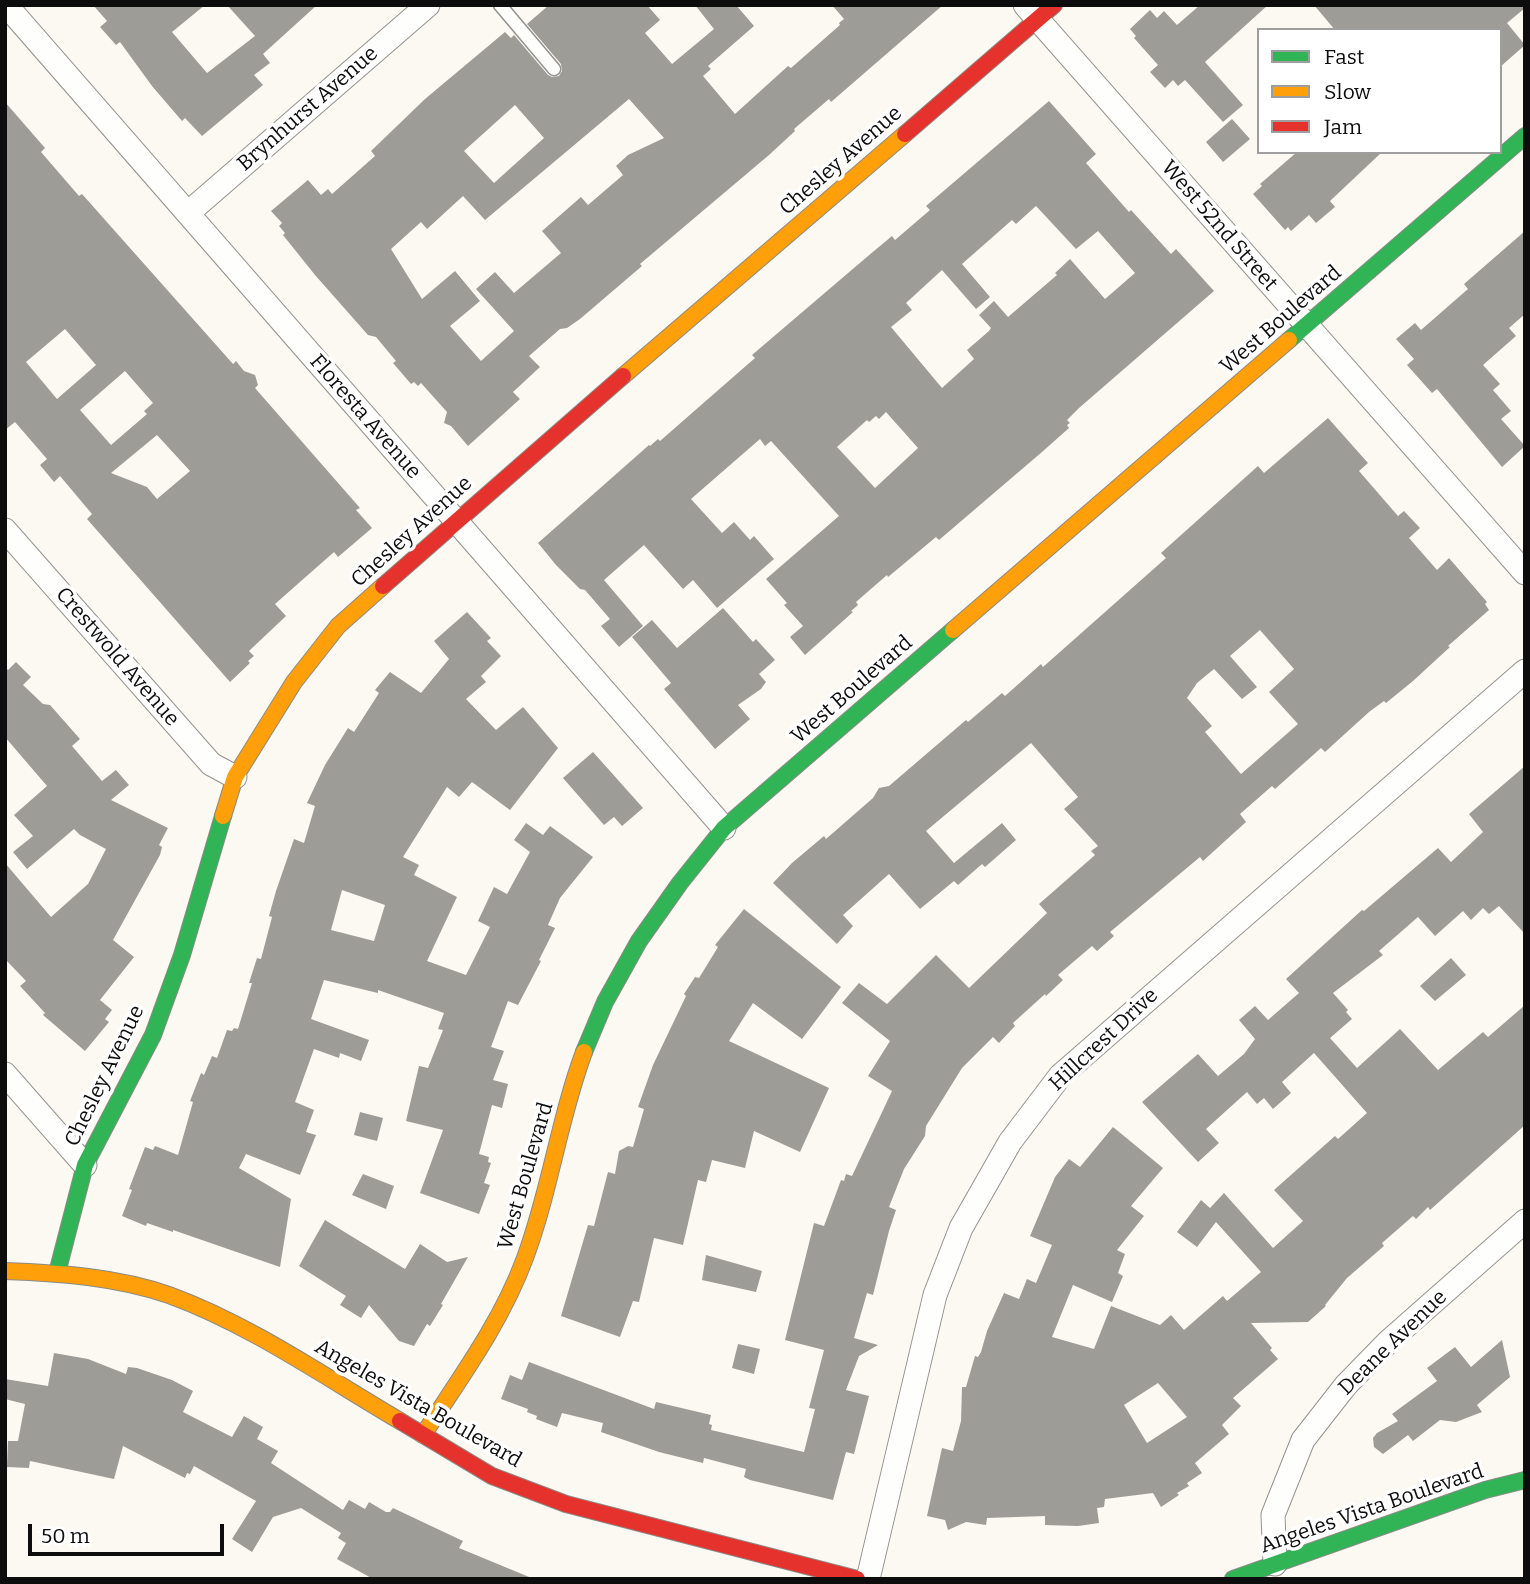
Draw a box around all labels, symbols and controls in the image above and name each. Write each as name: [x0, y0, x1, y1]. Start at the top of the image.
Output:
legend: [1257, 28, 1502, 154]
street label: Brynhurst Avenue: [233, 41, 383, 177]
text: Fast: [1324, 44, 1364, 70]
text: Slow: [1324, 79, 1371, 105]
street label: Chesley Avenue: [775, 101, 907, 221]
text: Jam: [1324, 114, 1362, 140]
street label: West 52nd Street: [1155, 156, 1283, 296]
street label: West Boulevard: [1215, 261, 1347, 379]
street label: Floresta Avenue: [304, 350, 426, 484]
street label: Chesley Avenue: [346, 471, 478, 593]
street label: Crestwold Avenue: [50, 582, 184, 732]
street label: West Boulevard: [786, 631, 918, 749]
street label: Hillcrest Drive: [1044, 983, 1164, 1097]
street label: Chesley Avenue: [60, 1001, 150, 1151]
street label: West Boulevard: [493, 1099, 559, 1253]
street label: Deane Avenue: [1334, 1285, 1452, 1401]
street label: Angeles Vista Boulevard: [310, 1334, 526, 1474]
street label: Angeles Vista Boulevard: [1257, 1459, 1487, 1559]
scale bar: [32, 1510, 228, 1554]
text: 50 m: [41, 1523, 90, 1549]

